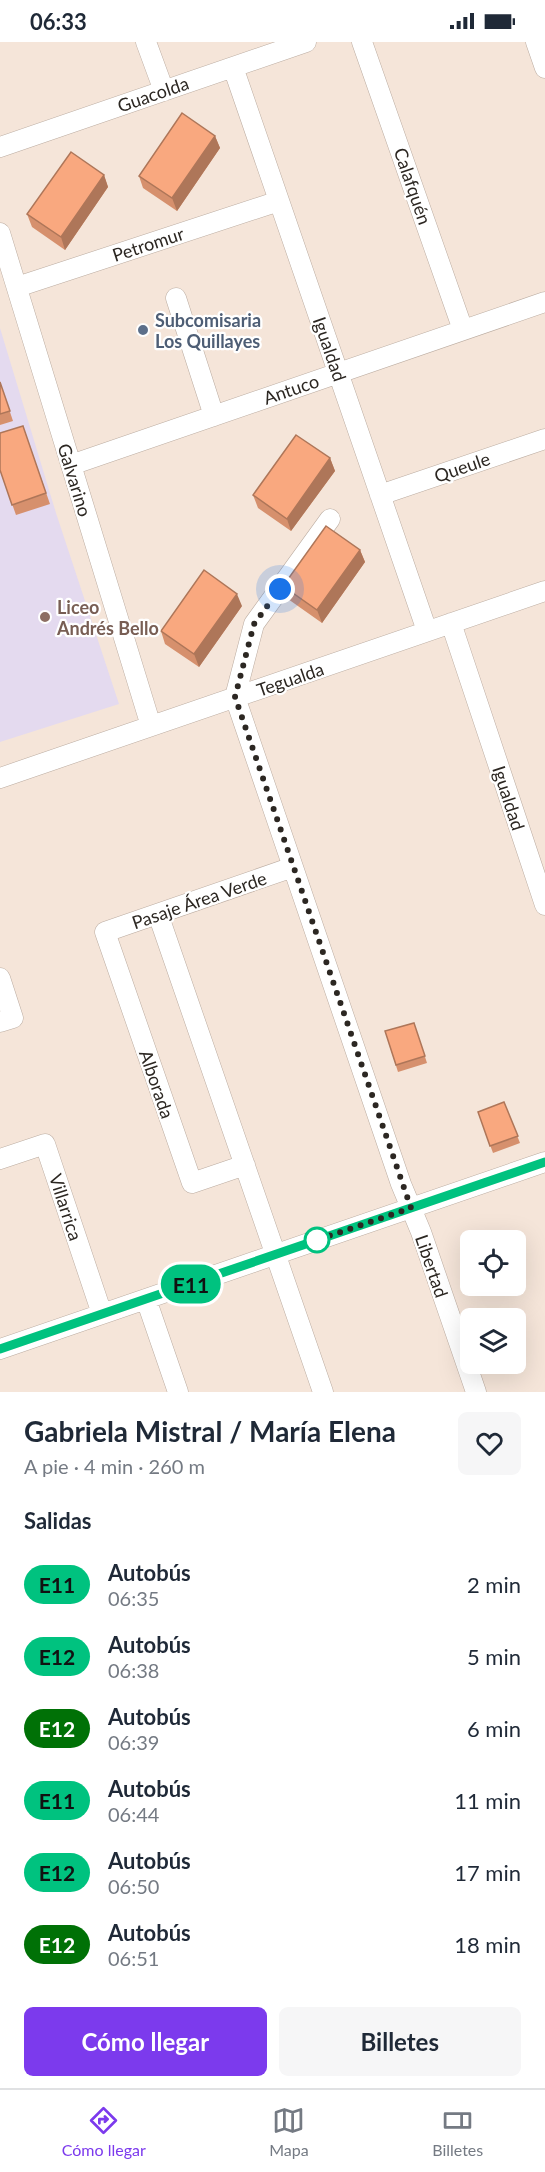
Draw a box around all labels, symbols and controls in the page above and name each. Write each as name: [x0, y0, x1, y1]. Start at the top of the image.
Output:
text: 06:33: [30, 8, 87, 35]
street label: Guacolda: [114, 72, 192, 116]
street label: Calafquén: [390, 145, 436, 227]
street label: Petromur: [109, 222, 187, 266]
place label: Subcomisaria Los Quillayes: [155, 309, 261, 352]
street label: Igualdad: [309, 314, 351, 384]
marker: Subcomisaria Los Quillayes: [136, 323, 150, 337]
street label: Antuco: [260, 369, 322, 409]
street label: Galvarino: [53, 441, 97, 519]
street label: Queule: [431, 447, 493, 487]
your location: [265, 574, 295, 604]
place label: Liceo Andrés Bello: [56, 596, 159, 639]
marker: Liceo Andrés Bello: [38, 610, 52, 624]
street label: Tegualda: [254, 657, 326, 701]
street label: Igualdad: [488, 763, 530, 833]
street label: Pasaje Área Verde: [129, 867, 269, 933]
street label: Alborada: [135, 1047, 179, 1121]
street label: Villarrica: [45, 1171, 87, 1243]
unlabelled marker: [304, 1227, 330, 1253]
map controls: [460, 1230, 526, 1374]
button: locate: [460, 1230, 526, 1296]
street label: Libertad: [411, 1232, 453, 1300]
line badge: E11: [156, 1264, 225, 1304]
text: E11: [173, 1272, 209, 1297]
button: layers: [460, 1308, 526, 1374]
button: heart: [458, 1412, 521, 1475]
text: Gabriela Mistral / María Elena: [24, 1414, 396, 1448]
text: A pie · 4 min · 260 m: [24, 1454, 205, 1478]
text: Salidas: [24, 1507, 91, 1534]
text: Autobús: [108, 1559, 191, 1586]
text: 2 min: [467, 1571, 521, 1598]
text: E11: [39, 1572, 75, 1597]
text: 06:35: [108, 1586, 159, 1610]
text: Autobús: [108, 1631, 191, 1658]
text: 5 min: [467, 1643, 521, 1670]
text: E12: [39, 1644, 75, 1669]
text: 06:38: [108, 1658, 159, 1682]
text: Autobús: [108, 1703, 191, 1730]
text: 6 min: [467, 1715, 521, 1742]
text: E12: [39, 1716, 75, 1741]
text: 06:39: [108, 1730, 159, 1754]
text: Autobús: [108, 1775, 191, 1802]
text: 11 min: [454, 1787, 521, 1814]
text: E11: [39, 1788, 75, 1813]
text: 06:44: [108, 1802, 159, 1826]
text: Autobús: [108, 1847, 191, 1874]
text: 17 min: [454, 1859, 521, 1886]
text: E12: [39, 1860, 75, 1885]
text: 06:50: [108, 1874, 159, 1898]
text: Autobús: [108, 1919, 191, 1946]
text: 18 min: [454, 1931, 521, 1958]
text: E12: [39, 1932, 75, 1957]
text: 06:51: [108, 1946, 159, 1970]
button: Cómo llegar: [24, 2007, 267, 2076]
button: Billetes: [279, 2007, 521, 2076]
tab: Cómo llegar: [62, 2104, 146, 2159]
tab: Mapa: [269, 2104, 309, 2159]
tab: Billetes: [432, 2104, 483, 2159]

